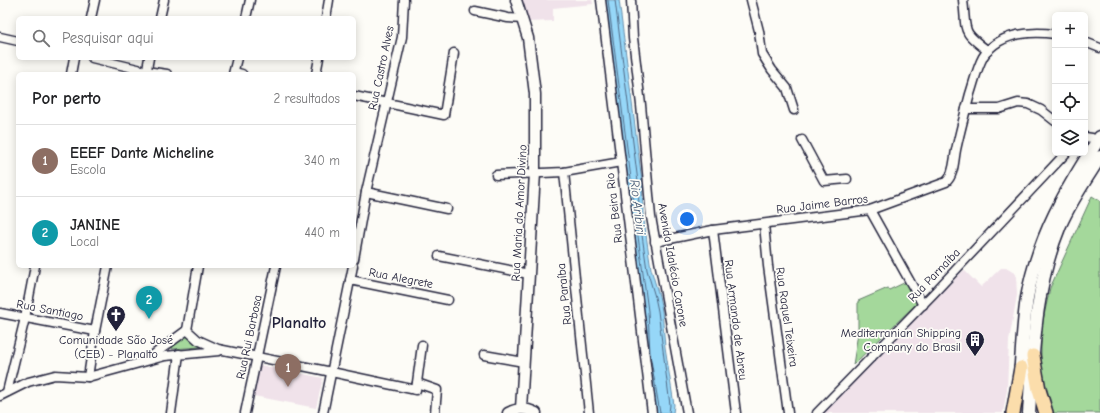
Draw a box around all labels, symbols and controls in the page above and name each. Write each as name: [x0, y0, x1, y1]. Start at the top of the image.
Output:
map controls: [1052, 12, 1088, 156]
button: +: [1052, 12, 1088, 48]
search box: [16, 16, 356, 60]
street label: Rua Castro Alves: [365, 25, 397, 111]
icon: search: [30, 27, 52, 49]
text: Pesquisar aqui: [62, 29, 154, 47]
button: −: [1052, 48, 1088, 84]
button: locate: [1052, 84, 1088, 120]
text: Por perto: [32, 89, 101, 108]
text: 2 resultados: [273, 91, 340, 106]
button: layers: [1052, 120, 1088, 156]
text: EEEF Dante Micheline: [70, 144, 214, 162]
street label: Rua Maria do Amor Divino: [508, 144, 530, 282]
text: 1: [42, 153, 48, 168]
text: 340 m: [304, 153, 340, 168]
text: Escola: [70, 162, 106, 177]
street label: Rua Beira Rio: [603, 172, 625, 244]
water label: Rio Aribiri: [627, 179, 649, 237]
street label: Rua Jaime Barros: [775, 191, 869, 217]
street label: Avenida Idalécio Carone: [655, 202, 691, 328]
your location: [677, 209, 697, 229]
text: JANINE: [70, 216, 120, 234]
text: 2: [42, 225, 48, 240]
text: 440 m: [304, 225, 340, 240]
text: Local: [70, 234, 99, 249]
street label: Rua Parnaíba: [905, 245, 963, 305]
street label: Rua Armando de Abreu: [722, 259, 750, 381]
street label: Rua Paraíba: [554, 262, 574, 326]
street label: Rua Alegrete: [368, 265, 434, 291]
street label: Rua Raquel Teixeira: [773, 266, 801, 368]
pin: 2: [136, 286, 162, 319]
street label: Rua Rui Barbosa: [233, 294, 265, 380]
street label: Rua Santiago: [15, 297, 85, 323]
church icon: Comunidade São José (CEB) - Planalto: [105, 304, 127, 332]
district label: Planalto: [272, 314, 326, 332]
place label: Mediterranian Shipping Company do Brasil: [841, 326, 961, 354]
building icon: Mediterranian Shipping Company do Brasil: [964, 329, 986, 357]
place label: Comunidade São José (CEB) - Planalto: [59, 333, 173, 361]
pin: 1: [275, 354, 301, 387]

